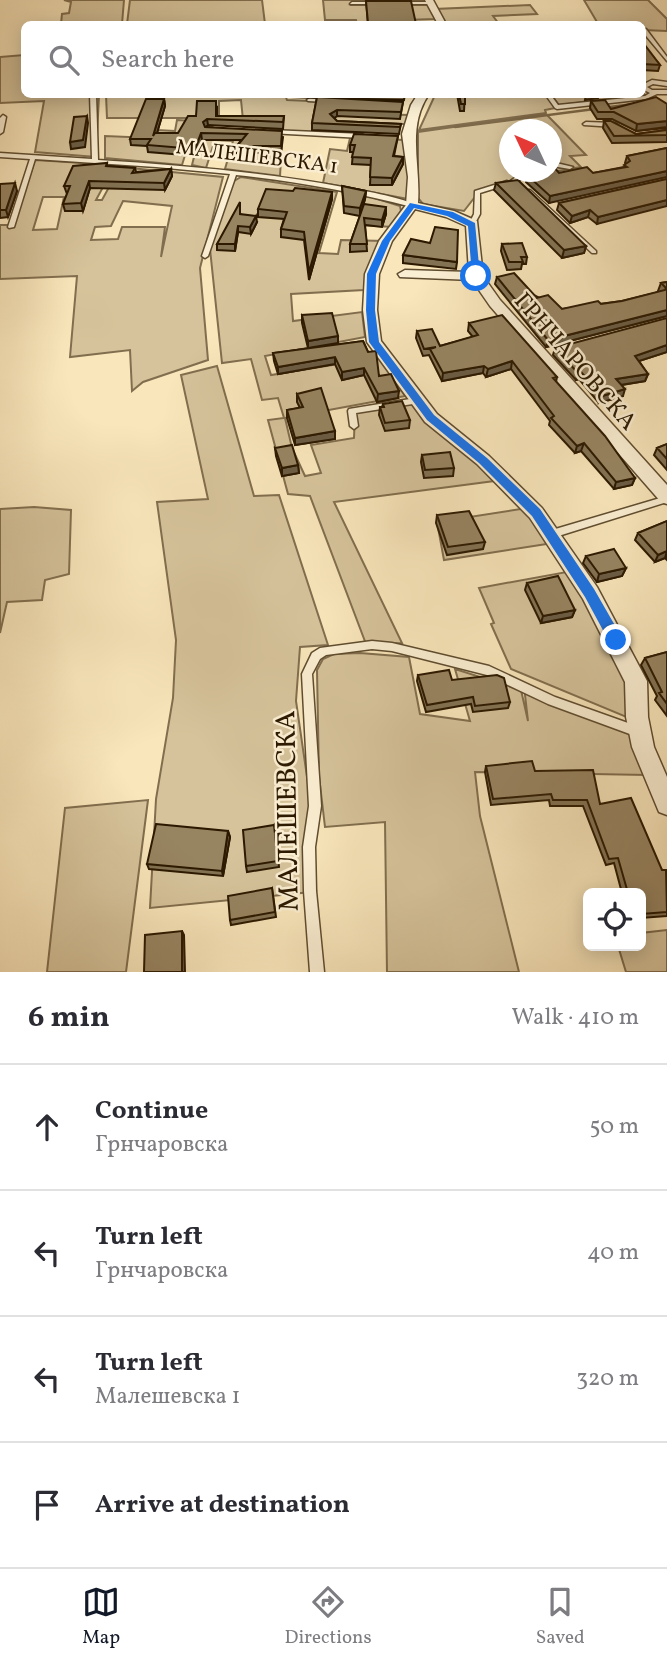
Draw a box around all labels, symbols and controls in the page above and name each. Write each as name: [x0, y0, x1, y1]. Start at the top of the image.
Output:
search box: [21, 21, 646, 98]
icon: search: [45, 41, 83, 79]
text: Search here: [101, 42, 234, 78]
north arrow: [499, 119, 562, 182]
street label: МАЛЕШЕВСКА 1: [174, 133, 340, 182]
route start: [460, 260, 491, 291]
street label: ГРНЧАРОВСКА: [505, 286, 644, 439]
route end: [600, 624, 631, 655]
street label: МАЛЕШЕВСКА: [267, 710, 310, 912]
map controls: [583, 888, 646, 951]
button: locate: [583, 888, 646, 951]
text: 6 min: [28, 997, 110, 1039]
text: Walk · 410 m: [512, 1002, 639, 1034]
text: Continue: [95, 1093, 208, 1129]
icon: ahead: [28, 1108, 66, 1146]
text: 50 m: [590, 1111, 639, 1143]
text: Грнчаровска: [95, 1129, 228, 1161]
text: Turn left: [95, 1219, 203, 1255]
icon: left: [28, 1234, 66, 1272]
text: 40 m: [587, 1237, 639, 1269]
text: Грнчаровска: [95, 1255, 228, 1287]
text: Turn left: [95, 1345, 203, 1381]
icon: left: [28, 1360, 66, 1398]
text: 320 m: [576, 1363, 639, 1395]
text: Малешевска 1: [95, 1381, 241, 1413]
icon: arrive: [28, 1486, 66, 1524]
text: Arrive at destination: [95, 1487, 350, 1523]
tab: Map: [82, 1583, 120, 1651]
tab: Directions: [285, 1583, 372, 1651]
tab: Saved: [536, 1583, 585, 1651]

